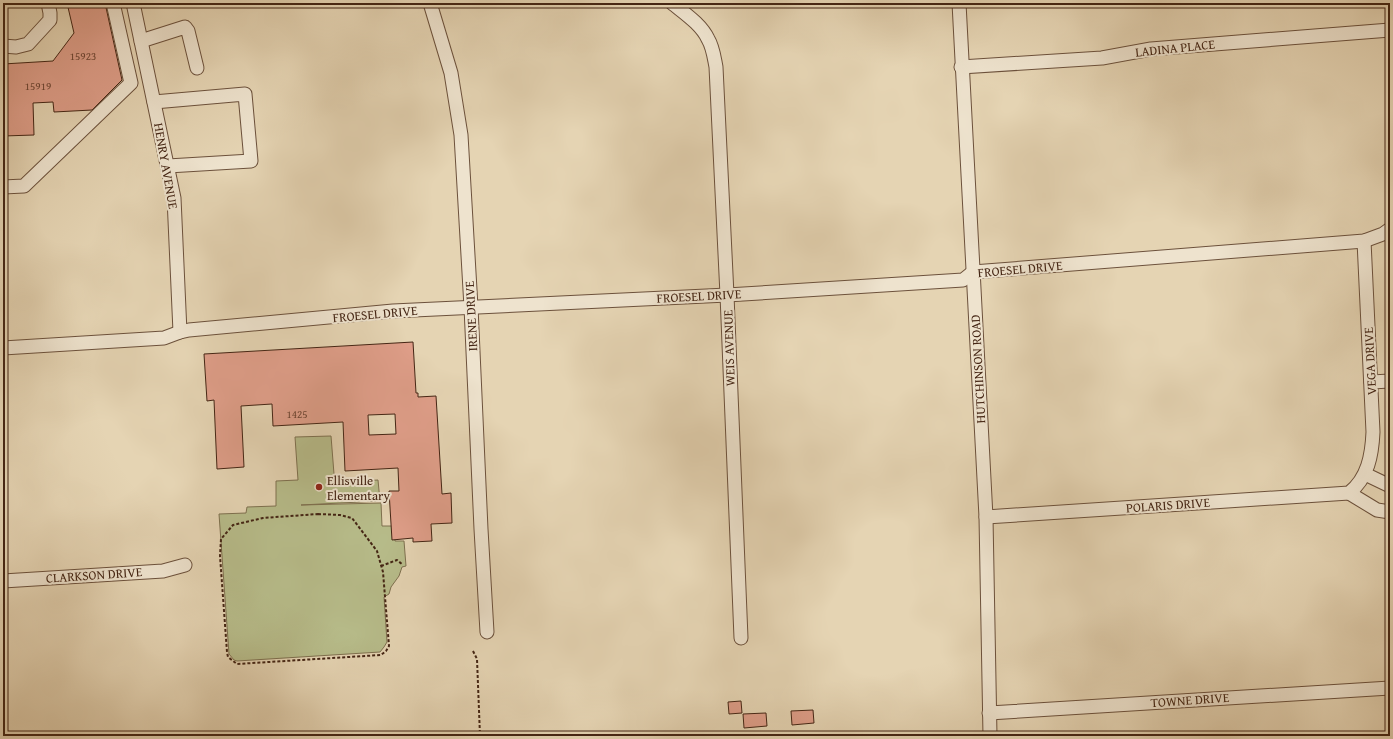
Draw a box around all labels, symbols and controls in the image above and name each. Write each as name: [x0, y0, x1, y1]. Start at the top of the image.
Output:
street label: LADINA PLACE: [1134, 34, 1216, 62]
house number: 15923: [70, 48, 96, 64]
house number: 15919: [25, 78, 51, 94]
street label: HENRY AVENUE: [149, 121, 183, 211]
street label: FROESEL DRIVE: [977, 256, 1064, 282]
street label: IRENE DRIVE: [460, 280, 482, 352]
street label: FROESEL DRIVE: [656, 284, 742, 308]
street label: FROESEL DRIVE: [332, 301, 419, 327]
street label: WEIS AVENUE: [718, 309, 740, 387]
street label: HUTCHINSON ROAD: [966, 314, 990, 424]
street label: VEGA DRIVE: [1359, 326, 1381, 395]
house number: 1425: [286, 406, 308, 422]
place label: Ellisville Elementary: [327, 471, 390, 505]
marker: Ellisville Elementary: [314, 482, 324, 492]
street label: POLARIS DRIVE: [1125, 493, 1211, 517]
street label: CLARKSON DRIVE: [45, 562, 143, 588]
street label: TOWNE DRIVE: [1150, 688, 1230, 712]

